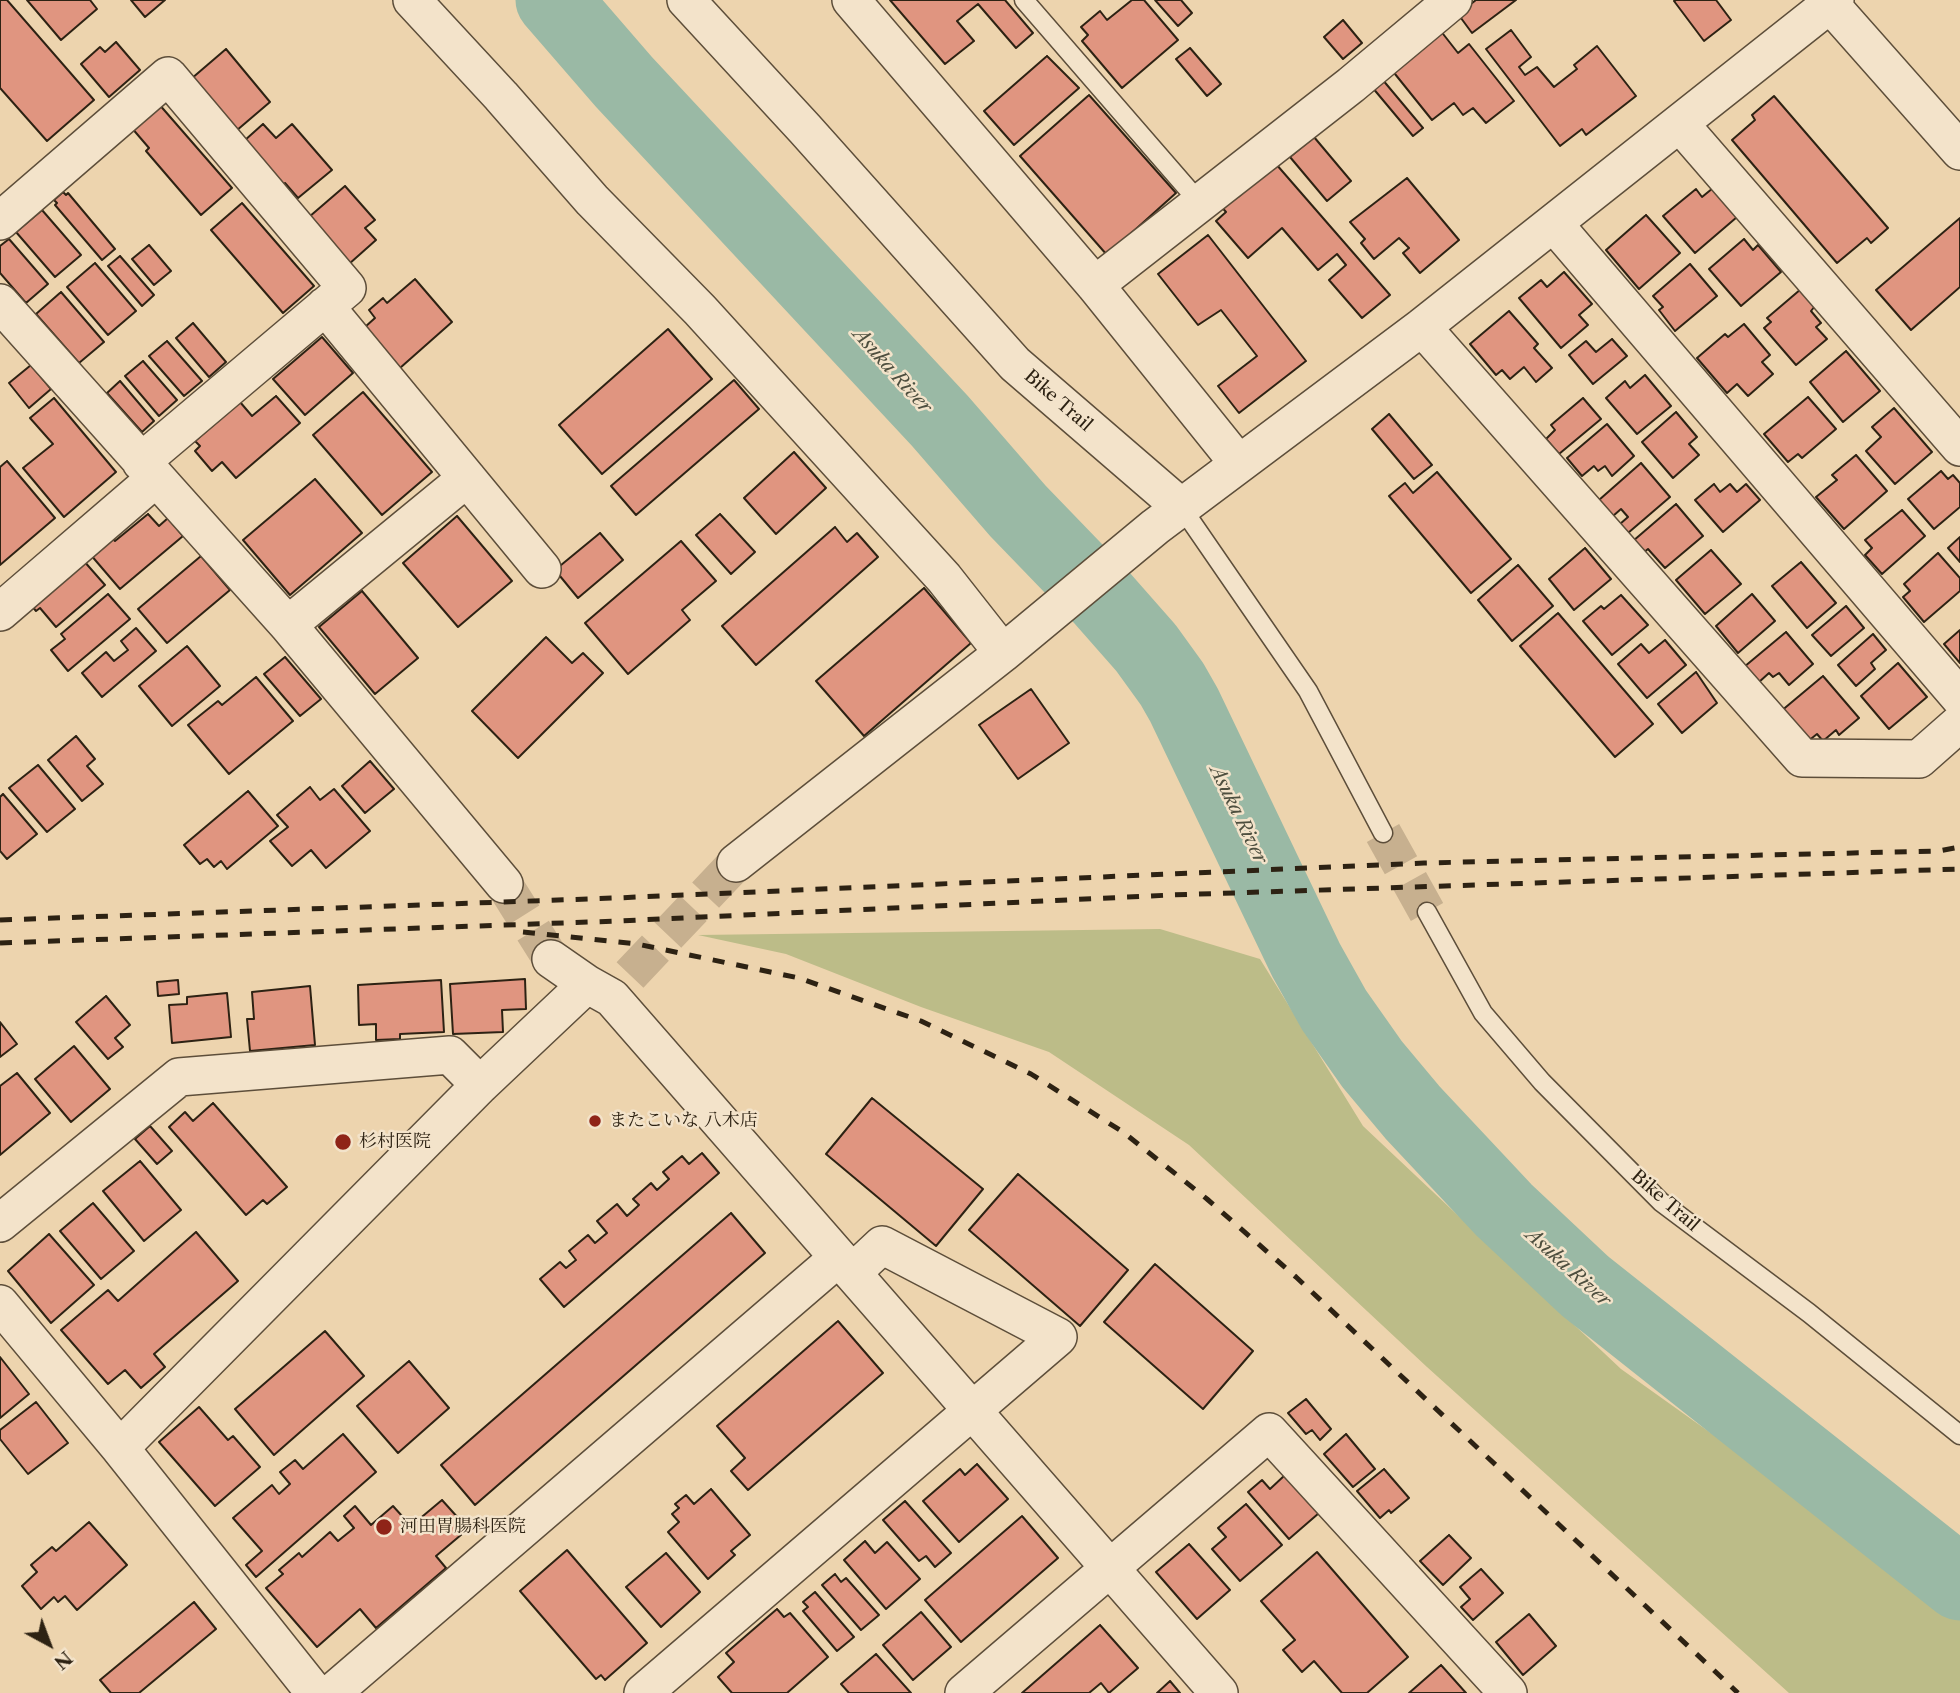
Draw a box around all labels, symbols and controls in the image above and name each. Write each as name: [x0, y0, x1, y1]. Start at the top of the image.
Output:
water label: Asuka River: [848, 324, 936, 418]
street label: Bike Trail: [1020, 366, 1096, 436]
water label: Asuka River: [1204, 762, 1272, 868]
place label: またこいな 八木店: [609, 1110, 758, 1132]
marker: またこいな 八木店: [587, 1113, 603, 1129]
place label: 杉村医院: [359, 1131, 431, 1153]
marker: 杉村医院: [333, 1132, 353, 1152]
street label: Bike Trail: [1627, 1166, 1703, 1236]
water label: Asuka River: [1521, 1224, 1615, 1312]
place label: 河田胃腸科医院: [400, 1516, 526, 1538]
marker: 河田胃腸科医院: [374, 1517, 394, 1537]
north arrow: [14, 1609, 84, 1679]
text: N: [49, 1646, 77, 1674]

